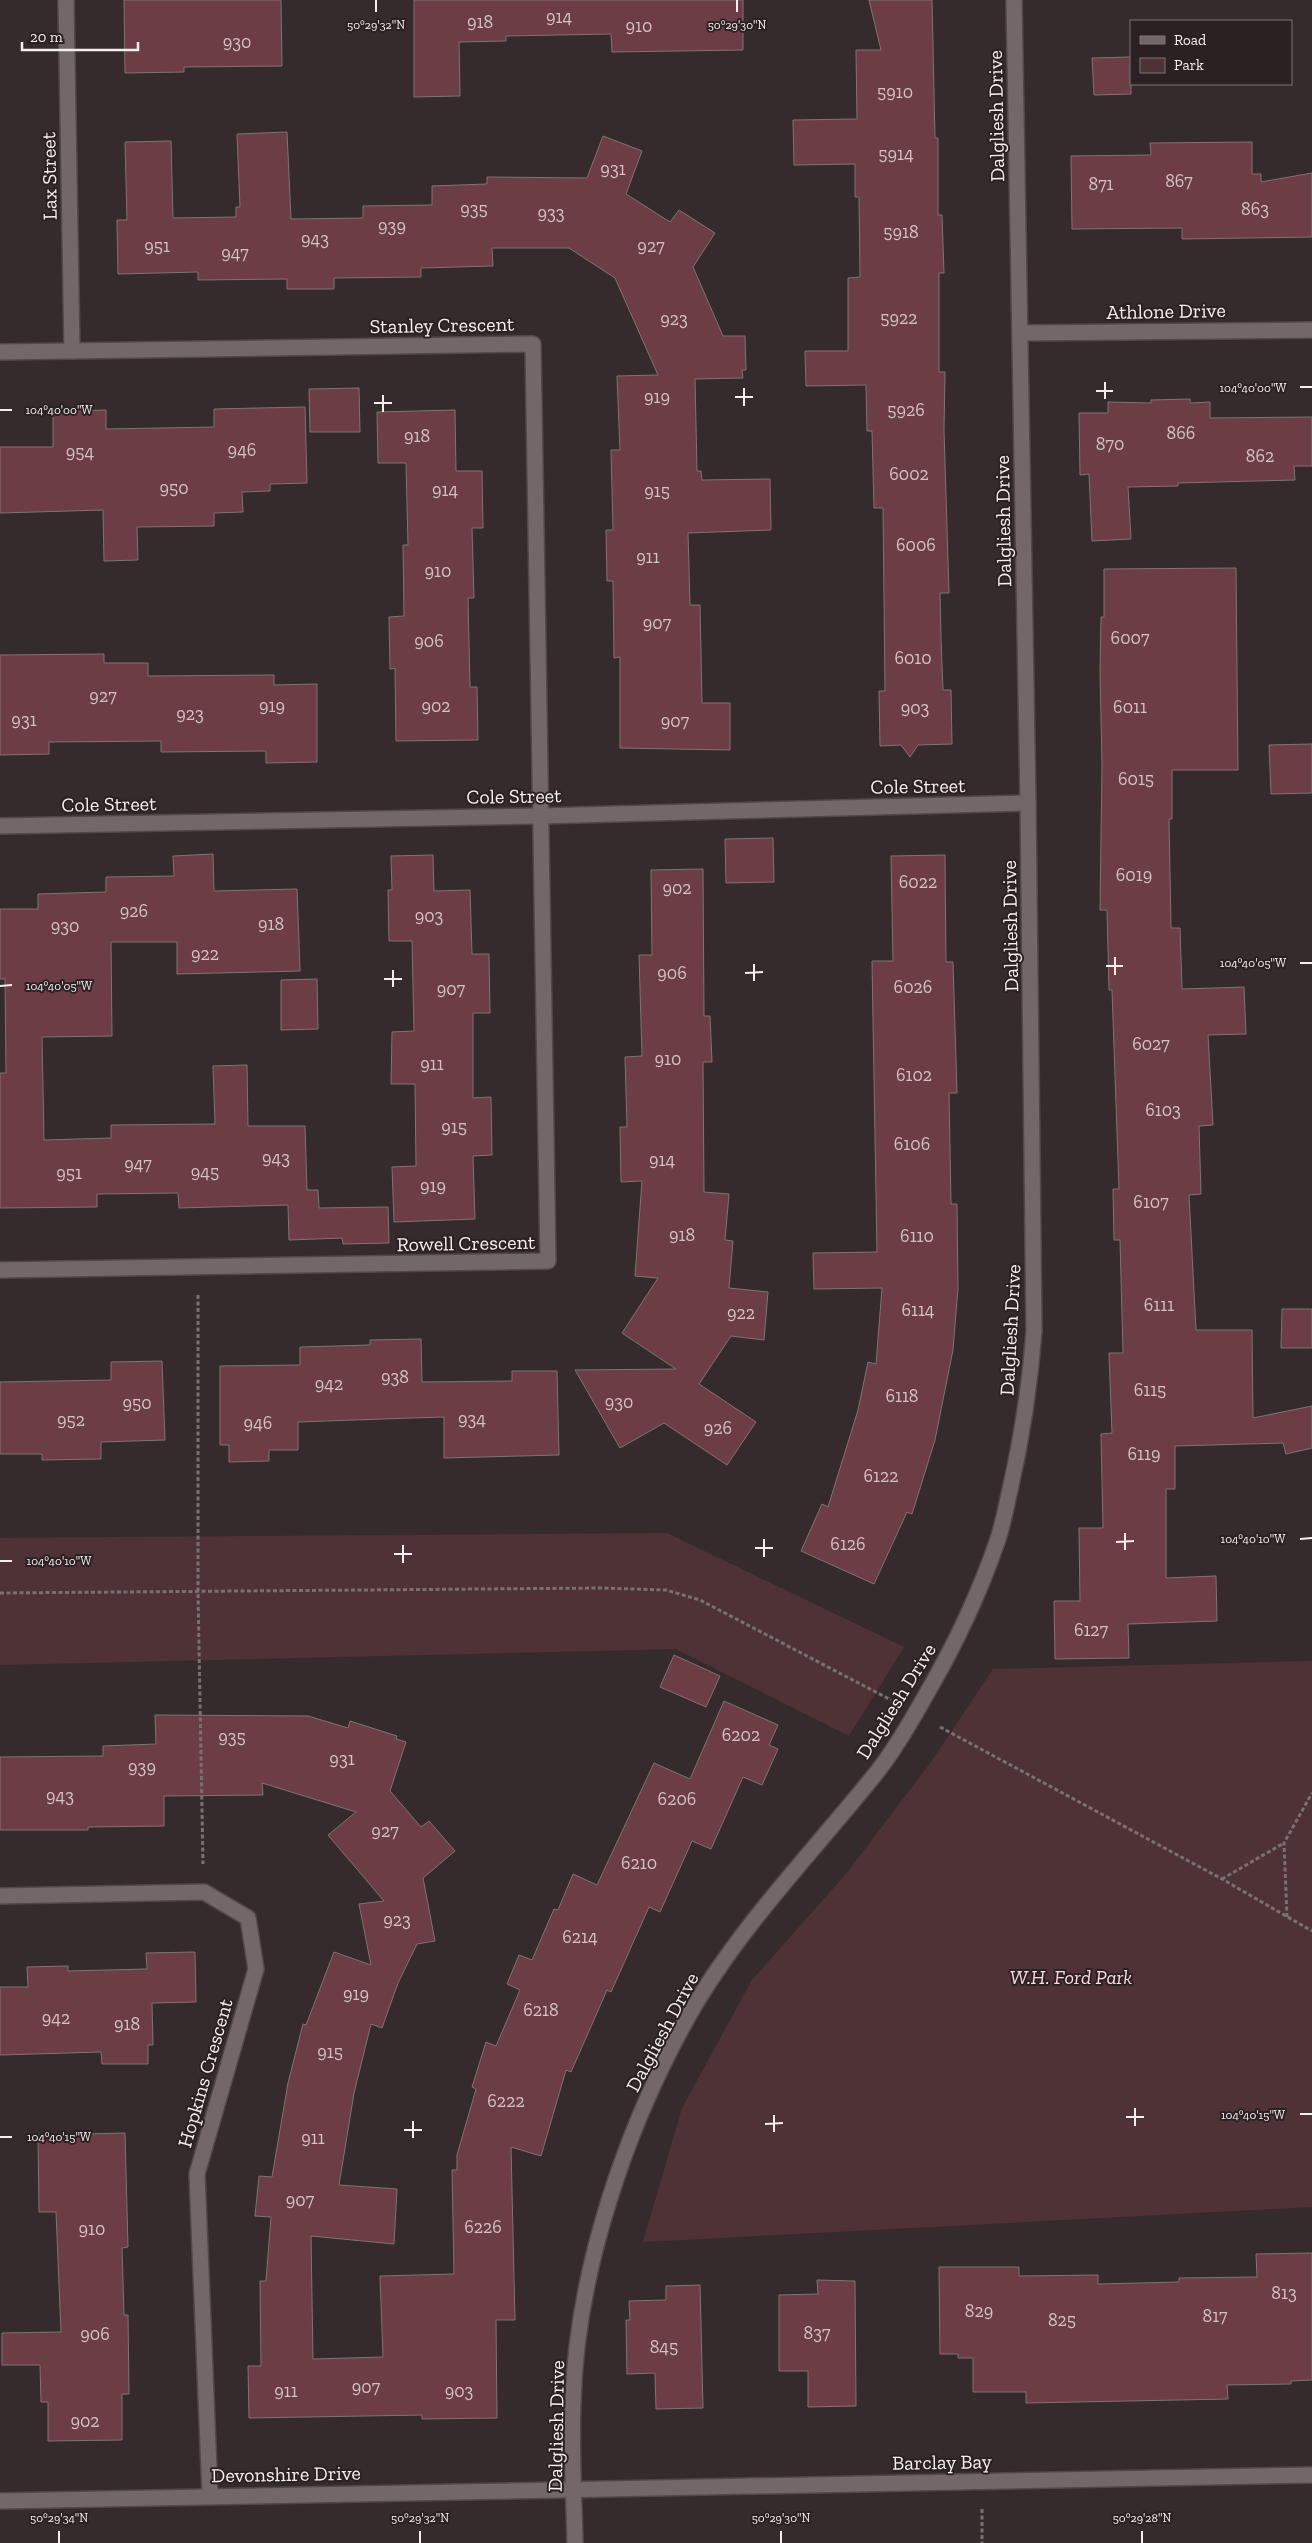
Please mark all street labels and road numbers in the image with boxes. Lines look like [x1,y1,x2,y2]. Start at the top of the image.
street label: Dalgliesh Drive [983,50,1009,182]
street label: Lax Street [36,131,62,220]
street label: Athlone Drive [1106,298,1226,324]
street label: Stanley Crescent [369,312,515,338]
street label: Dalgliesh Drive [990,455,1016,587]
street label: Cole Street [870,773,966,799]
street label: Cole Street [466,783,562,809]
street label: Cole Street [61,791,157,817]
street label: Dalgliesh Drive [997,860,1023,992]
street label: Rowell Crescent [396,1230,536,1256]
street label: Dalgliesh Drive [995,1264,1025,1396]
street label: Dalgliesh Drive [851,1639,941,1763]
street label: Dalgliesh Drive [621,1968,703,2096]
street label: Hopkins Crescent [172,1995,238,2150]
street label: Dalgliesh Drive [543,2360,569,2492]
street label: Barclay Bay [892,2449,993,2475]
street label: Devonshire Drive [211,2461,361,2487]

